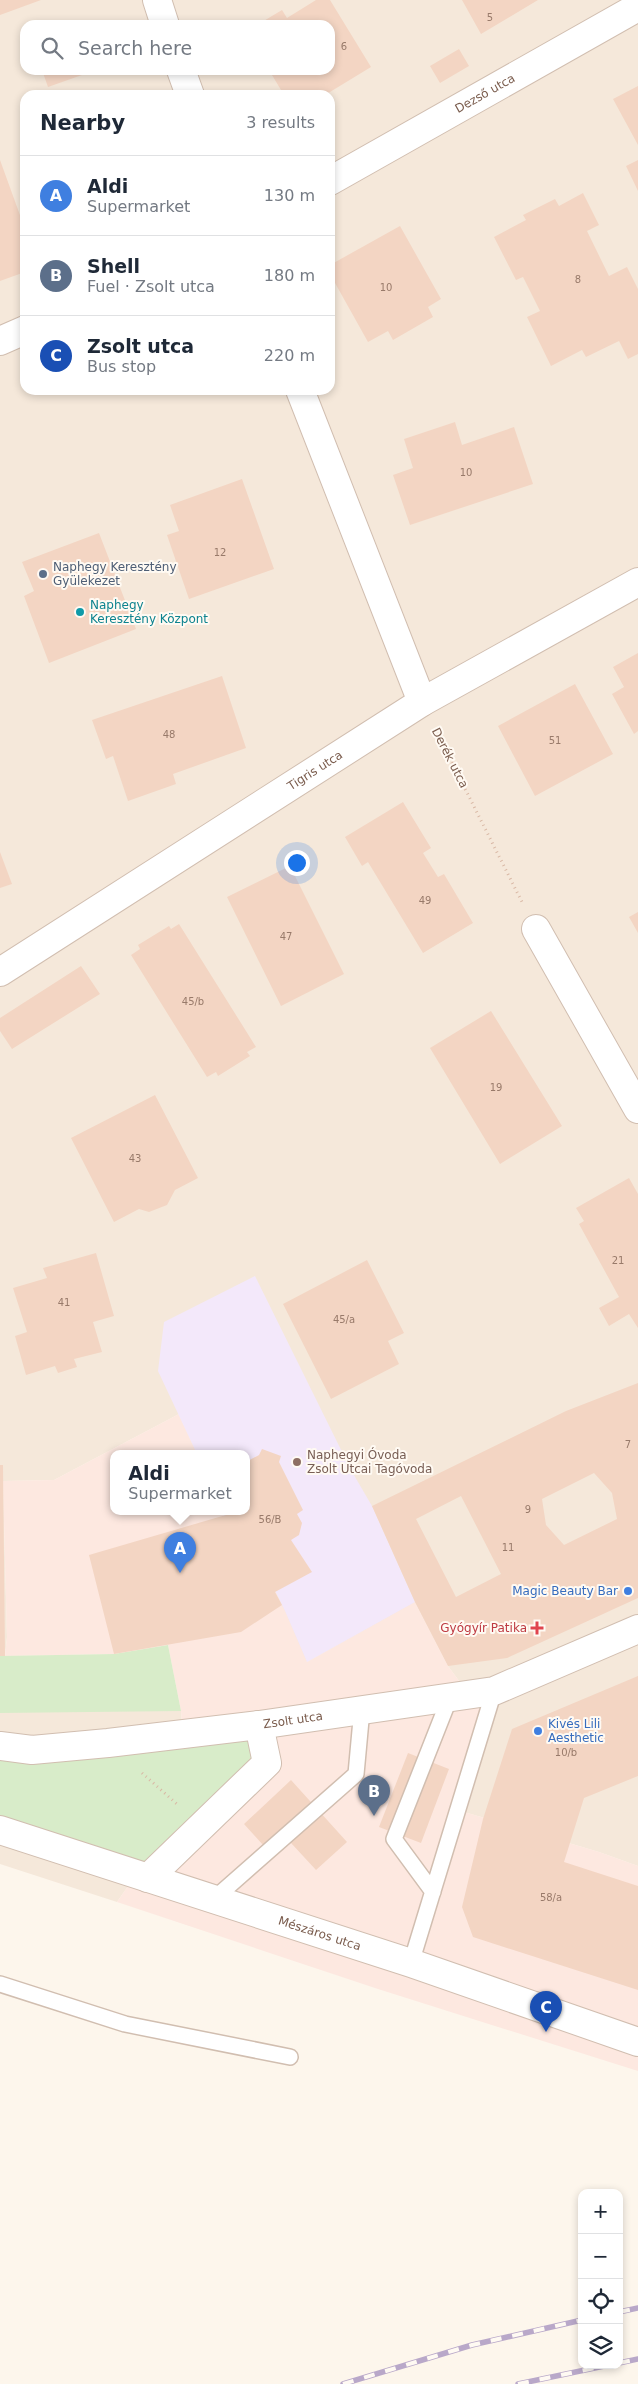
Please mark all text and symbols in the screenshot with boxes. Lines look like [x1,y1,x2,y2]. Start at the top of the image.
house number: 5 [487,12,493,23]
search box [20,20,335,75]
icon: search [38,34,66,62]
text: Search here [78,37,192,59]
house number: 6 [341,41,347,52]
street label: Dezső utca [453,71,517,116]
text: Nearby [40,111,125,135]
text: 3 results [246,113,315,132]
text: Aldi [87,175,128,197]
text: A [50,186,62,205]
text: 130 m [264,186,315,205]
text: Supermarket [87,197,190,216]
text: Shell [87,255,140,277]
text: B [50,266,62,285]
text: 180 m [264,266,315,285]
house number: 8 [575,274,581,285]
text: Fuel · Zsolt utca [87,277,215,296]
house number: 10 [380,282,392,293]
text: Zsolt utca [87,335,194,357]
text: C [50,346,62,365]
text: 220 m [264,346,315,365]
text: Bus stop [87,357,156,376]
house number: 10 [460,467,472,478]
house number: 12 [214,547,226,558]
place label: Naphegy Keresztény Gyülekezet [53,560,177,588]
marker: Naphegy Keresztény Gyülekezet [37,568,49,580]
place label: Naphegy Keresztény Központ [90,598,208,626]
marker: Naphegy Keresztény Központ [74,606,86,618]
street label: Derék utca [429,726,471,790]
house number: 48 [163,729,175,740]
house number: 51 [549,735,561,746]
street label: Tigris utca [284,748,345,794]
your location [284,850,310,876]
house number: 49 [419,895,431,906]
house number: 47 [280,931,292,942]
house number: 45/b [182,996,204,1007]
house number: 19 [490,1082,502,1093]
house number: 43 [129,1153,141,1164]
house number: 21 [612,1255,624,1266]
house number: 41 [58,1297,70,1308]
house number: 45/a [333,1314,355,1325]
house number: 7 [625,1439,631,1450]
place label: Naphegyi Óvoda Zsolt Utcai Tagóvoda [307,1447,432,1476]
popup [110,1450,250,1515]
marker: Naphegyi Óvoda Zsolt Utcai Tagóvoda [291,1456,303,1468]
text: Aldi [128,1462,170,1484]
text: Supermarket [128,1484,232,1503]
house number: 9 [525,1504,531,1515]
house number: 56/B [259,1514,282,1525]
pin: A [164,1532,196,1573]
house number: 11 [502,1542,514,1553]
place label: Magic Beauty Bar [512,1584,618,1598]
marker: Magic Beauty Bar [622,1585,634,1597]
place label: Gyógyír Patika [440,1621,527,1635]
marker: Gyógyír Patika [531,1622,543,1634]
street label: Zsolt utca [262,1709,324,1731]
place label: Kivés Lili Aesthetic [548,1717,604,1745]
marker: Kivés Lili Aesthetic [532,1725,544,1737]
house number: 10/b [555,1747,577,1758]
pin: B [358,1775,390,1816]
house number: 58/a [540,1892,562,1903]
street label: Mészáros utca [277,1914,363,1953]
pin: C [530,1991,562,2032]
map controls [578,2189,623,2369]
button: + [578,2189,623,2234]
button: − [578,2234,623,2279]
button: locate [578,2279,623,2324]
button: layers [578,2324,623,2369]

